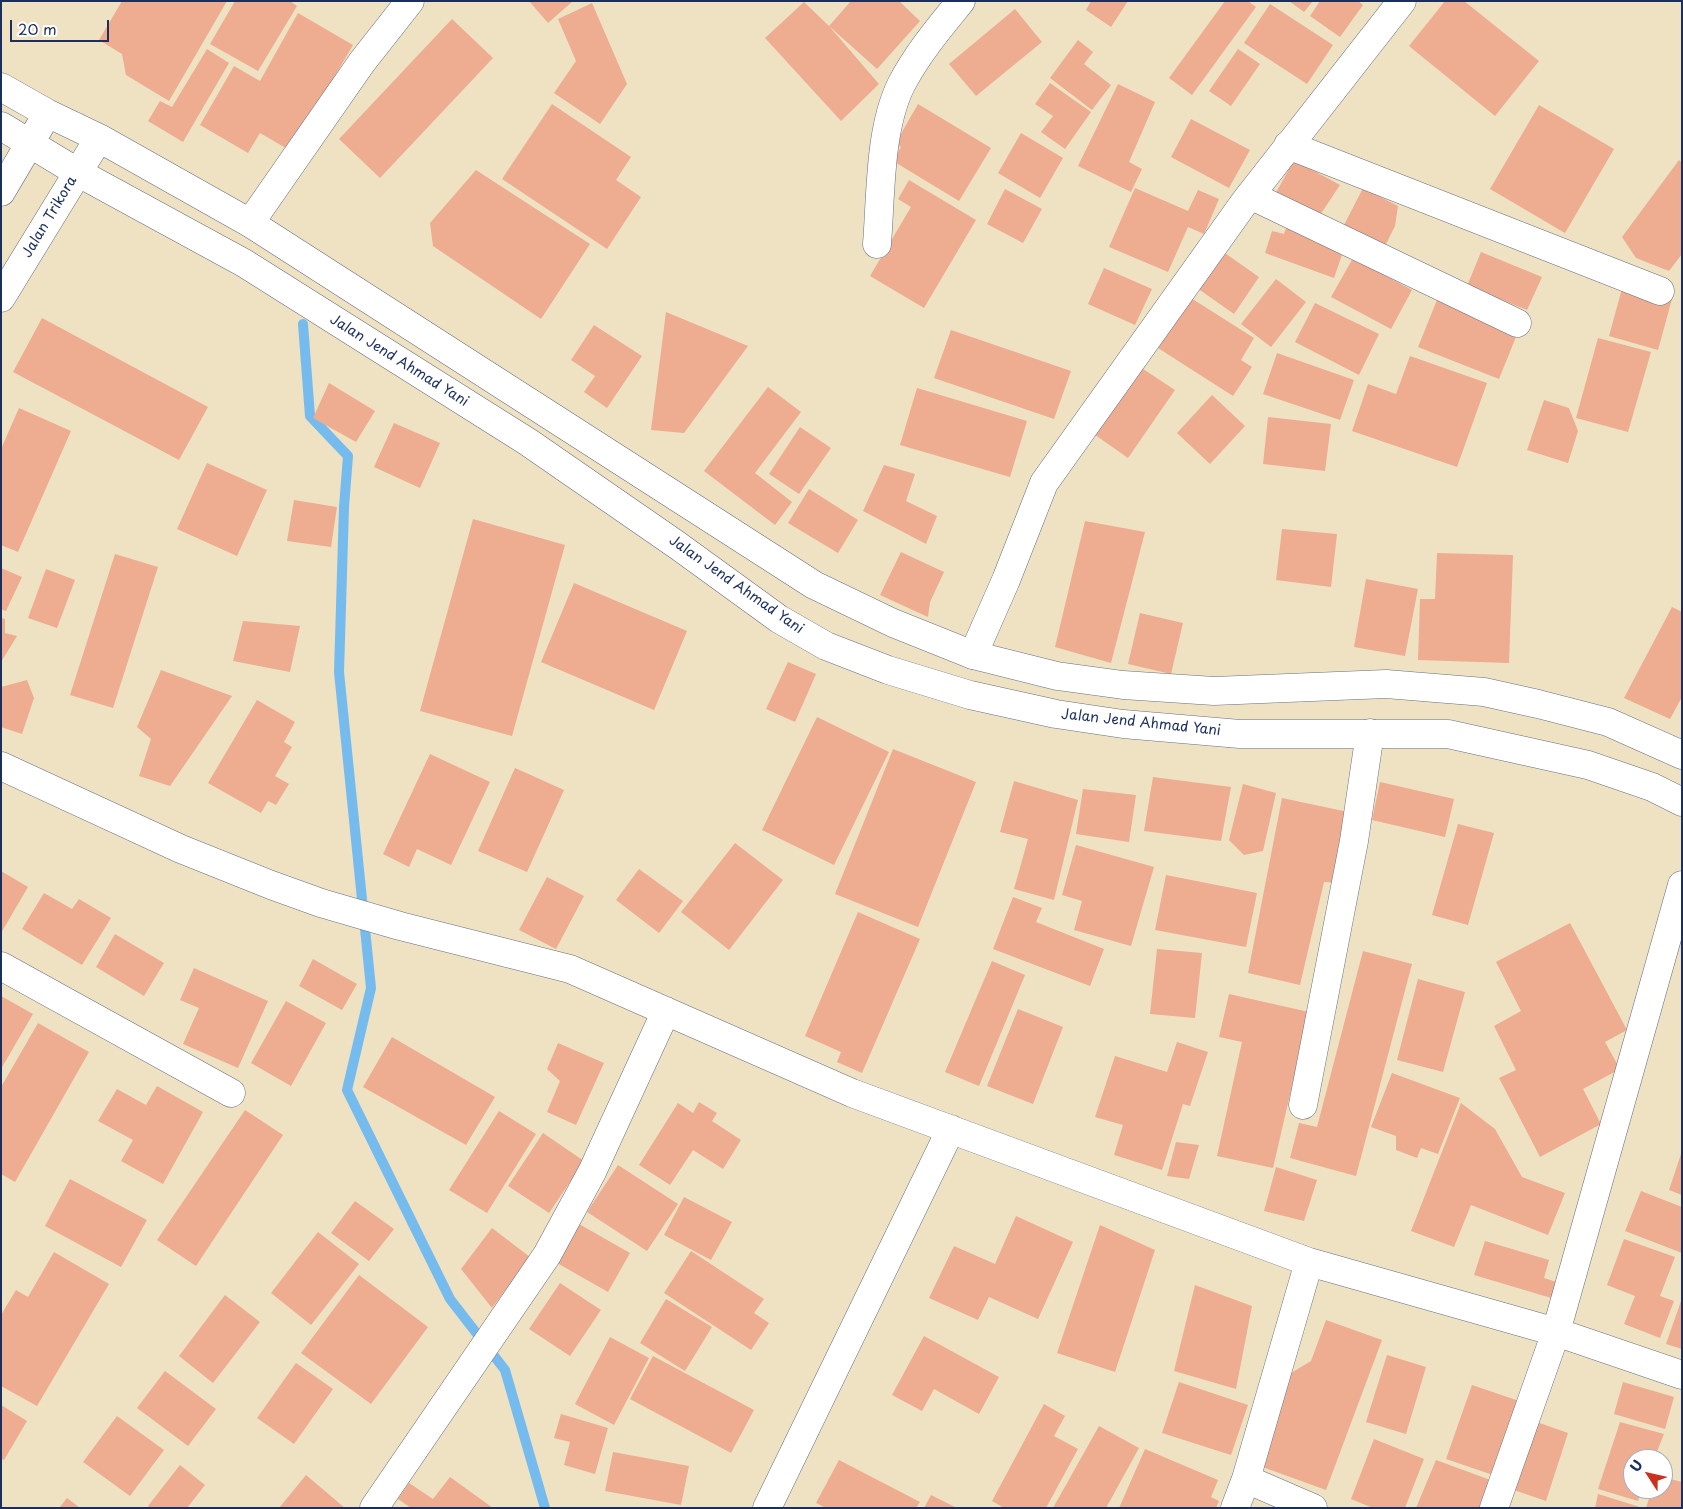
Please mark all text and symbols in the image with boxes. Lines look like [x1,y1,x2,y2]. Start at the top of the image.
scale bar [12,10,111,42]
text: 20 m [18,17,57,40]
street label: Jalan Trikora [19,173,81,261]
street label: Jalan Jend Ahmad Yani [327,311,471,411]
street label: Jalan Jend Ahmad Yani [666,532,806,638]
street label: Jalan Jend Ahmad Yani [1060,706,1222,740]
north arrow [1623,1449,1673,1499]
text: U [1624,1455,1648,1476]

